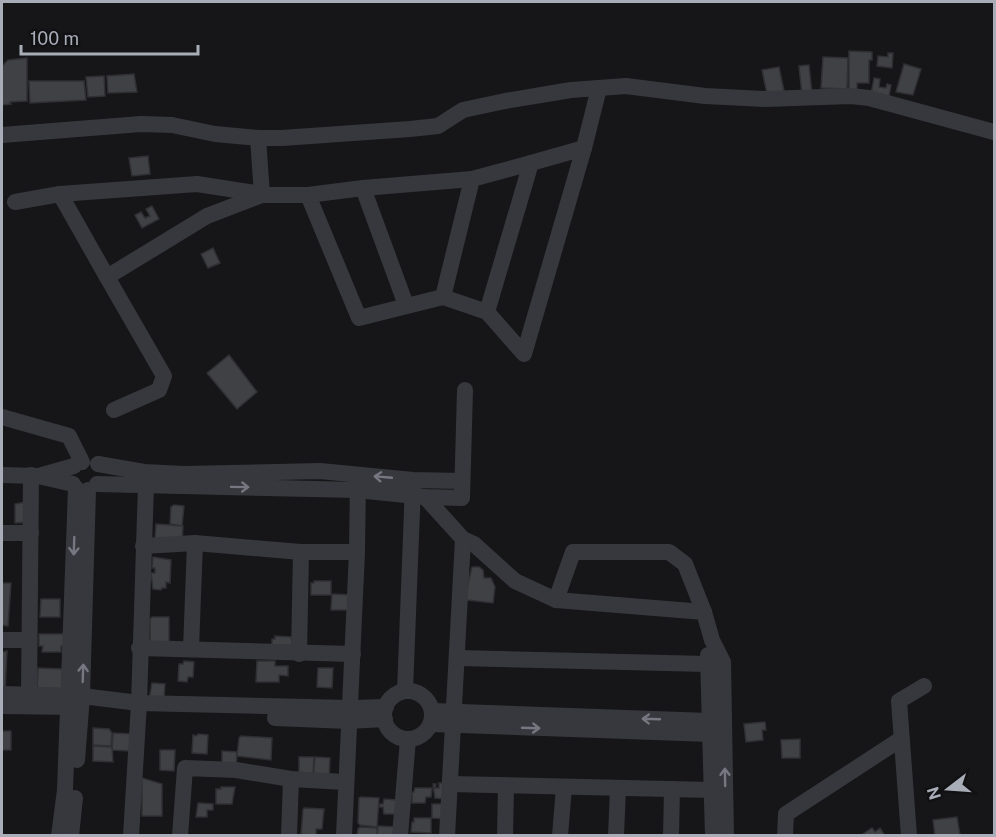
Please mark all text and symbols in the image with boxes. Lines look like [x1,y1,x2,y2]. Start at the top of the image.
scale bar [21,18,198,56]
text: 100 m [30,28,79,49]
one-way arrow [373,471,393,482]
one-way arrow [229,482,249,493]
one-way arrow [68,535,79,555]
one-way arrow [77,663,89,683]
one-way arrow [641,713,661,724]
one-way arrow [521,722,541,733]
north arrow [918,759,978,819]
one-way arrow [719,768,731,788]
text: N [923,784,945,802]

